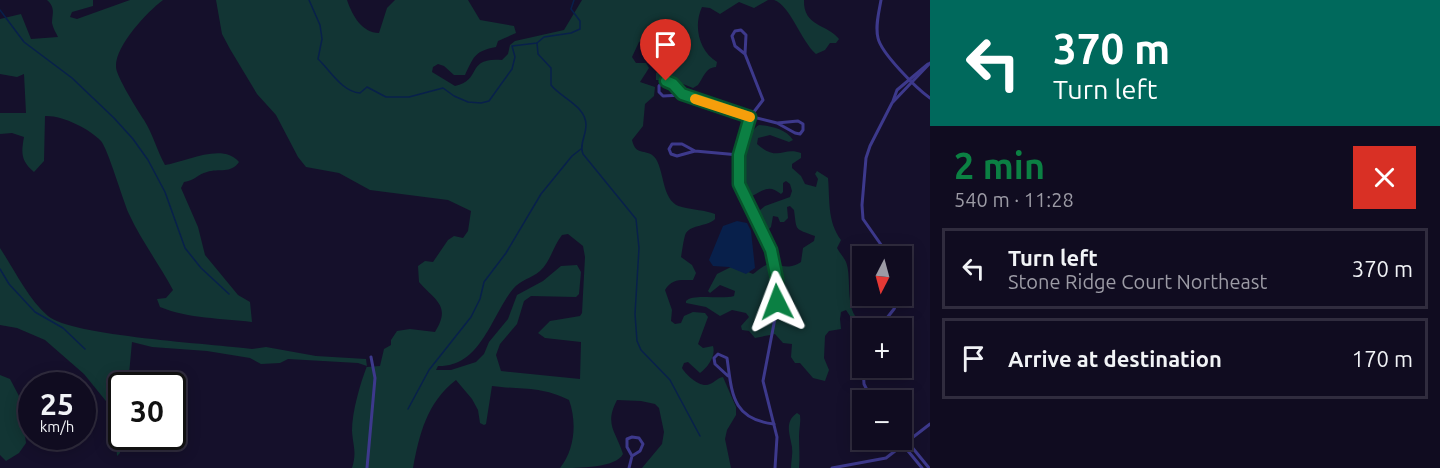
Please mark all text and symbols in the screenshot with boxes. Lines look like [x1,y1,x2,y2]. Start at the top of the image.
pin [640,19,691,81]
icon: left [954,24,1032,102]
text: 370 m [1053,25,1170,72]
icon: arrive [649,28,682,61]
text: Turn left [1053,74,1157,104]
text: 2 min [954,145,1045,186]
button: close [1353,146,1416,209]
text: 540 m · 11:28 [954,188,1074,211]
text: Turn left [1008,245,1098,270]
north arrow [852,246,912,306]
map controls [852,246,912,450]
icon: left [957,252,990,285]
text: 370 m [1352,256,1413,281]
position arrow [745,270,809,334]
text: Stone Ridge Court Northeast [1008,270,1267,293]
button: + [852,318,912,378]
icon: arrive [957,342,990,375]
text: Arrive at destination [1008,346,1222,371]
text: 170 m [1352,346,1413,371]
speed limit sign: 30 [108,372,186,450]
text: 25 [40,387,74,421]
button: − [852,390,912,450]
text: km/h [40,418,74,435]

